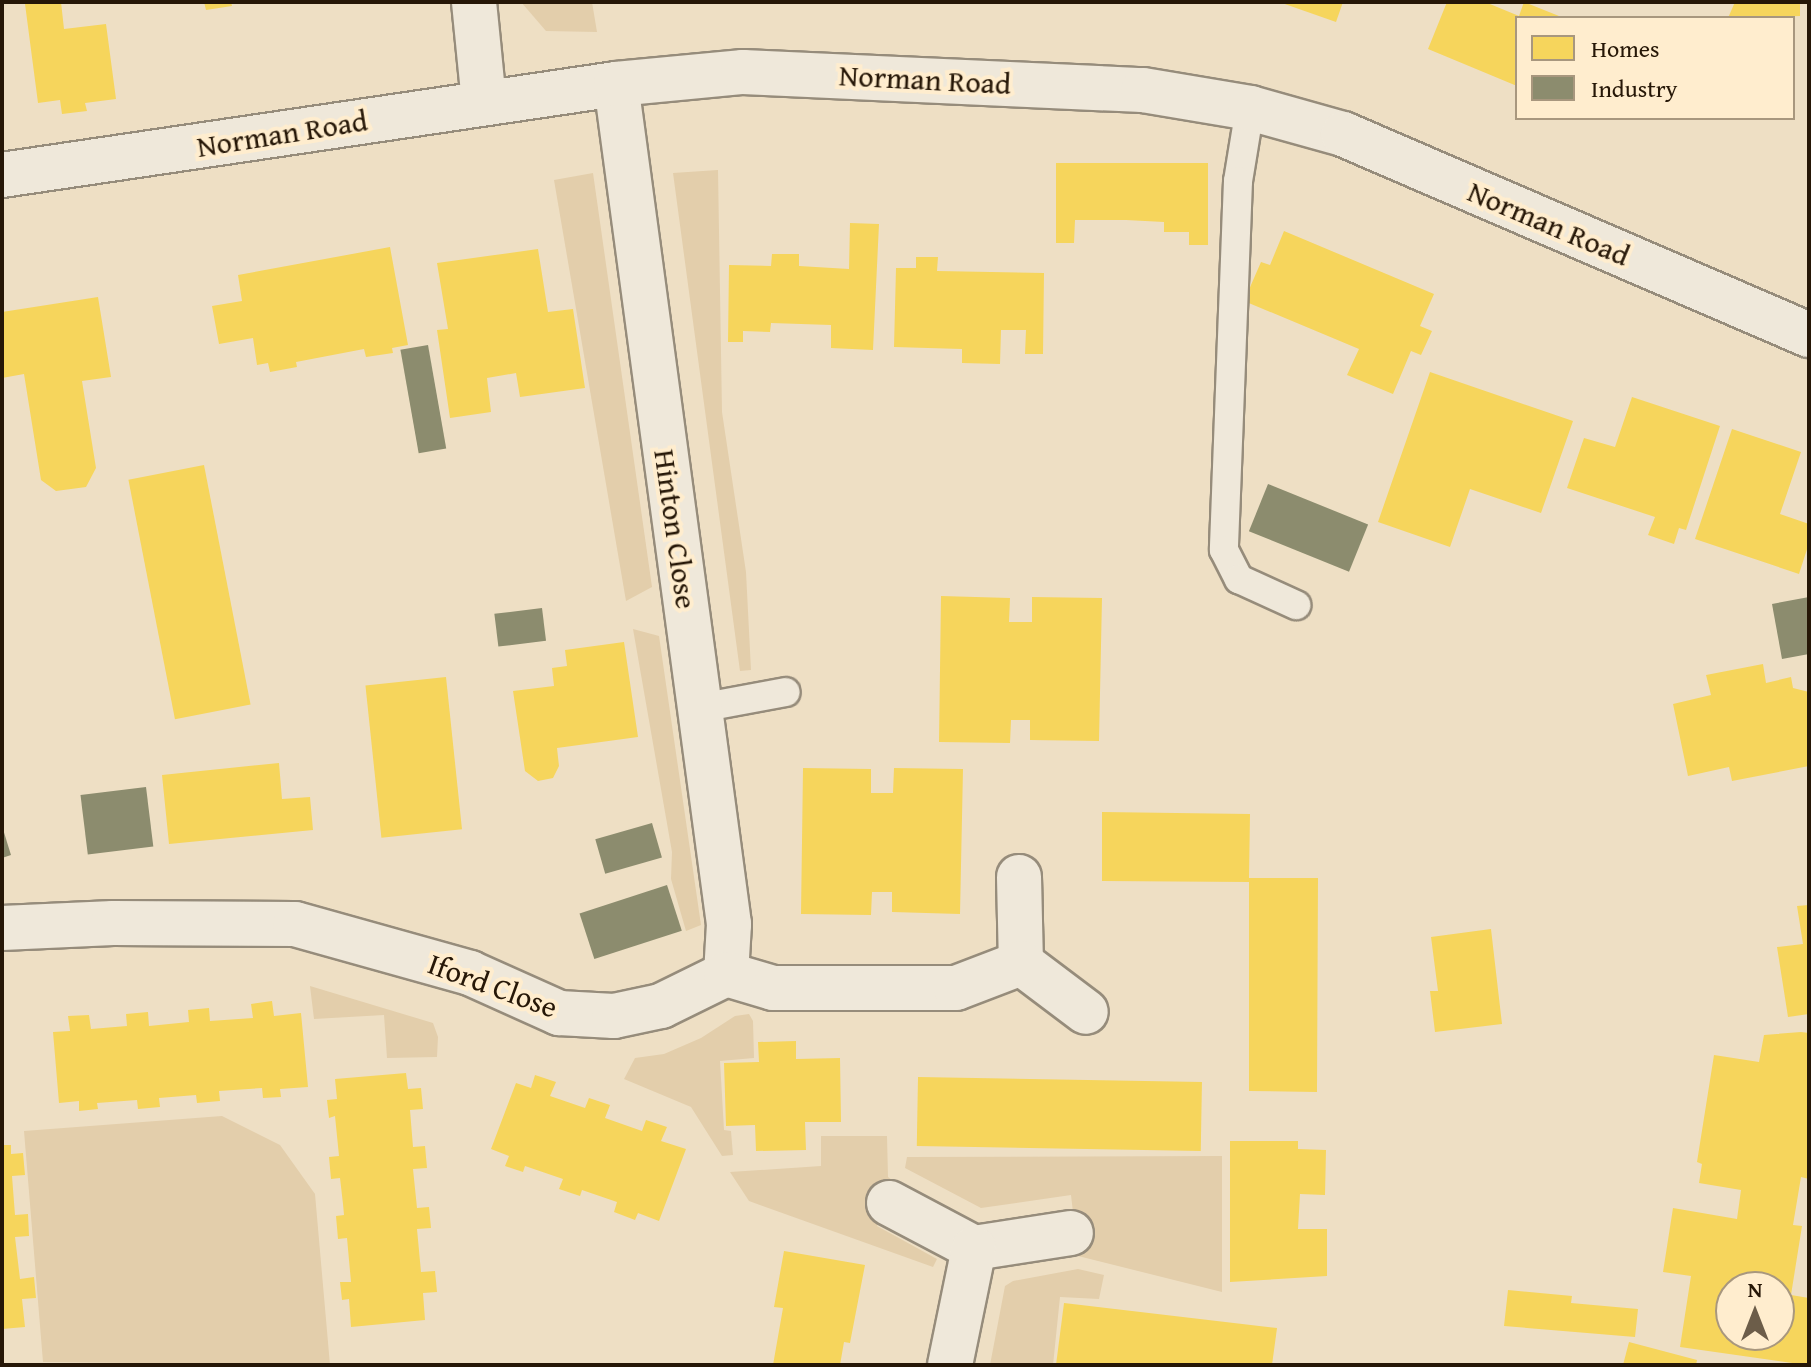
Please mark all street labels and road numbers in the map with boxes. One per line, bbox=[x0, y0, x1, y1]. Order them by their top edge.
street label: Norman Road bbox=[838, 57, 1012, 101]
street label: Norman Road bbox=[194, 102, 370, 164]
street label: Norman Road bbox=[1463, 173, 1635, 273]
street label: Hinton Close bbox=[647, 447, 705, 611]
street label: Iford Close bbox=[423, 945, 563, 1025]

